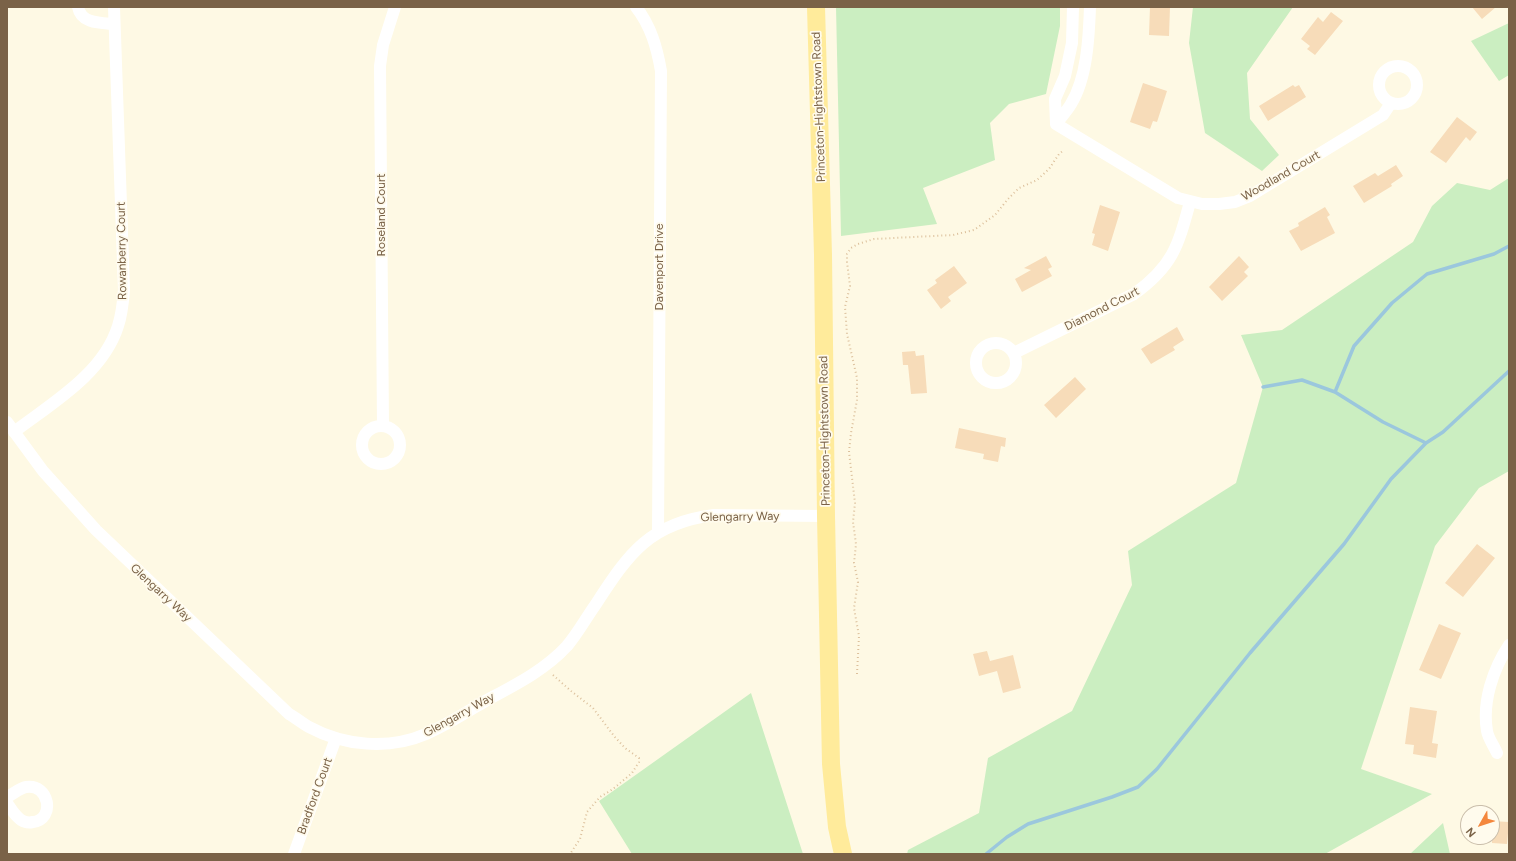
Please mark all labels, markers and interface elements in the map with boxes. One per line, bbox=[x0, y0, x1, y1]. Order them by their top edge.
street label: Princeton-Hightstown Road bbox=[809, 32, 829, 182]
street label: Woodland Court bbox=[1239, 148, 1323, 204]
street label: Roseland Court bbox=[374, 174, 388, 256]
street label: Rowanberry Court bbox=[114, 202, 130, 300]
street label: Davenport Drive bbox=[652, 224, 666, 310]
street label: Diamond Court bbox=[1062, 284, 1142, 334]
street label: Princeton-Hightstown Road bbox=[816, 356, 834, 506]
street label: Glengarry Way bbox=[700, 509, 780, 525]
street label: Glengarry Way bbox=[127, 561, 195, 625]
street label: Glengarry Way bbox=[421, 690, 497, 740]
street label: Bradford Court bbox=[294, 756, 336, 836]
north arrow bbox=[1460, 805, 1500, 845]
text: N bbox=[1463, 825, 1479, 840]

